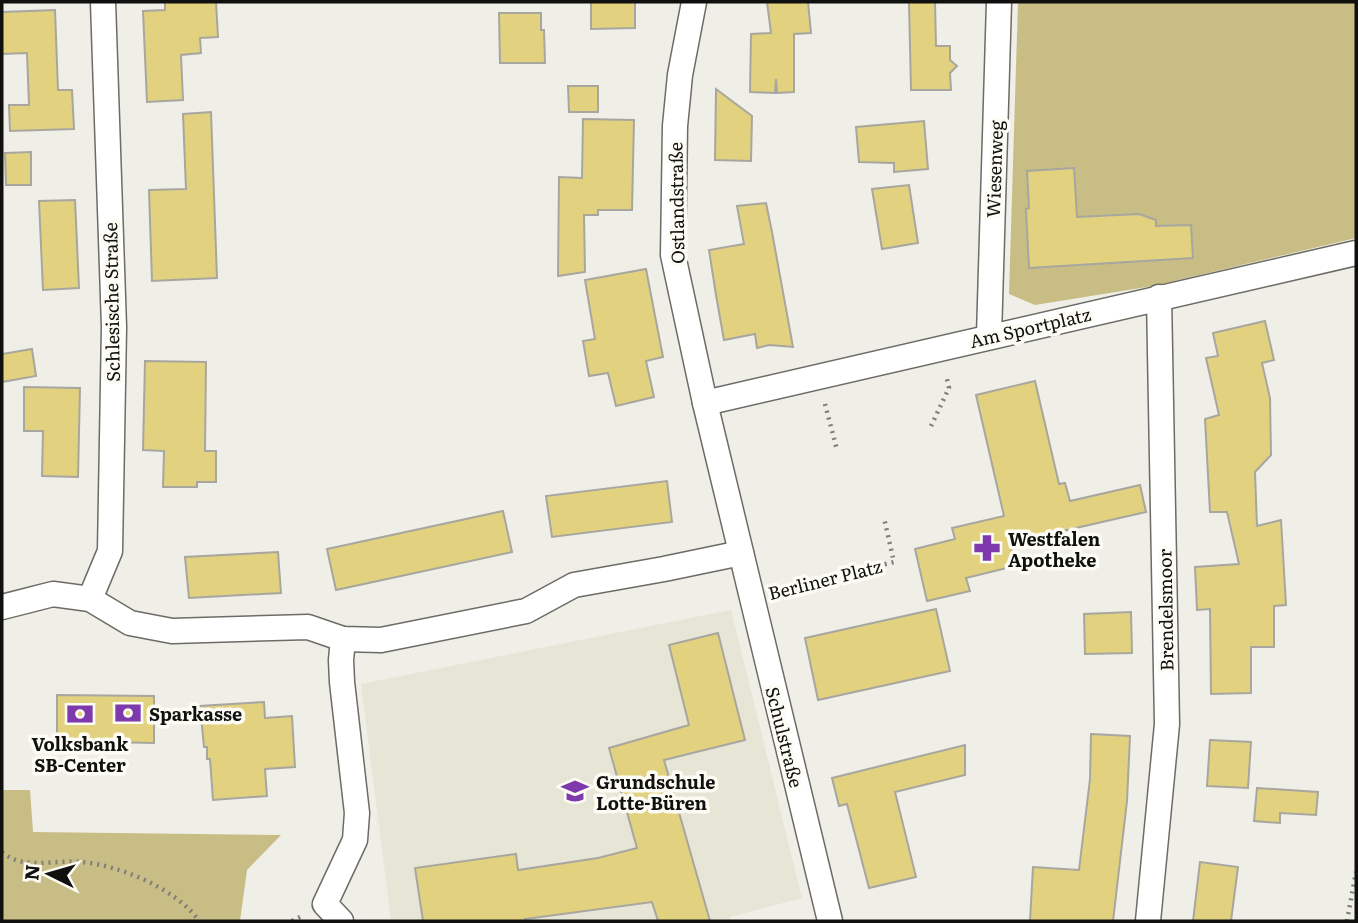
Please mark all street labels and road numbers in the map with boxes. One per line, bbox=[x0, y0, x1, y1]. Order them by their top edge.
street label: Wiesenweg bbox=[979, 119, 1009, 218]
street label: Ostlandstraße bbox=[661, 142, 691, 264]
street label: Schlesische Straße bbox=[96, 222, 126, 382]
street label: Am Sportplatz bbox=[967, 300, 1093, 354]
street label: Brendelsmoor bbox=[1150, 548, 1180, 671]
street label: Berliner Platz bbox=[765, 552, 885, 606]
street label: Schulstraße bbox=[759, 684, 811, 790]

